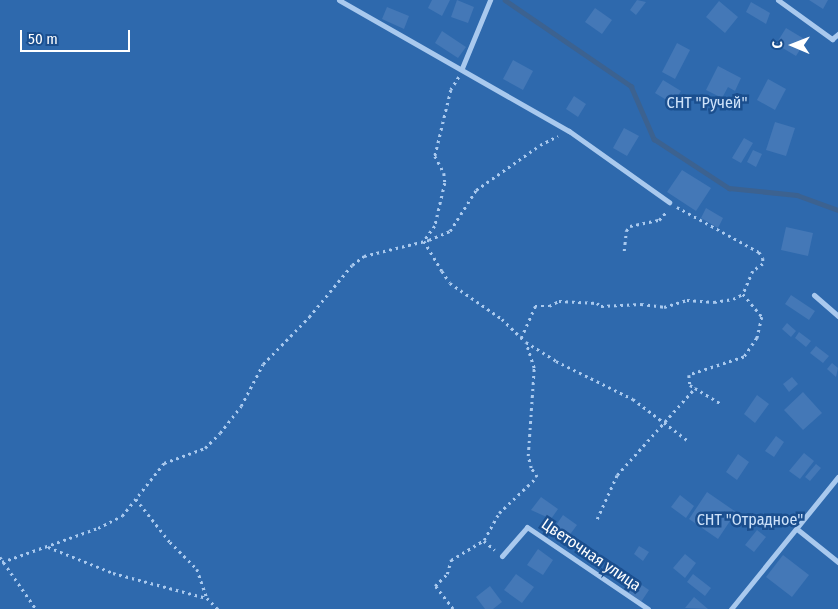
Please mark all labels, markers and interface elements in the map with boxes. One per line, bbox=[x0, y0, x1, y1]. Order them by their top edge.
scale bar bbox=[22, 20, 132, 52]
north arrow bbox=[768, 20, 818, 70]
text: 50 m bbox=[28, 30, 58, 48]
text: С bbox=[769, 41, 786, 49]
park label: СНТ "Ручей" bbox=[667, 93, 747, 113]
park label: СНТ "Отрадное" bbox=[697, 510, 803, 530]
street label: Цветочная улица bbox=[538, 515, 644, 595]

